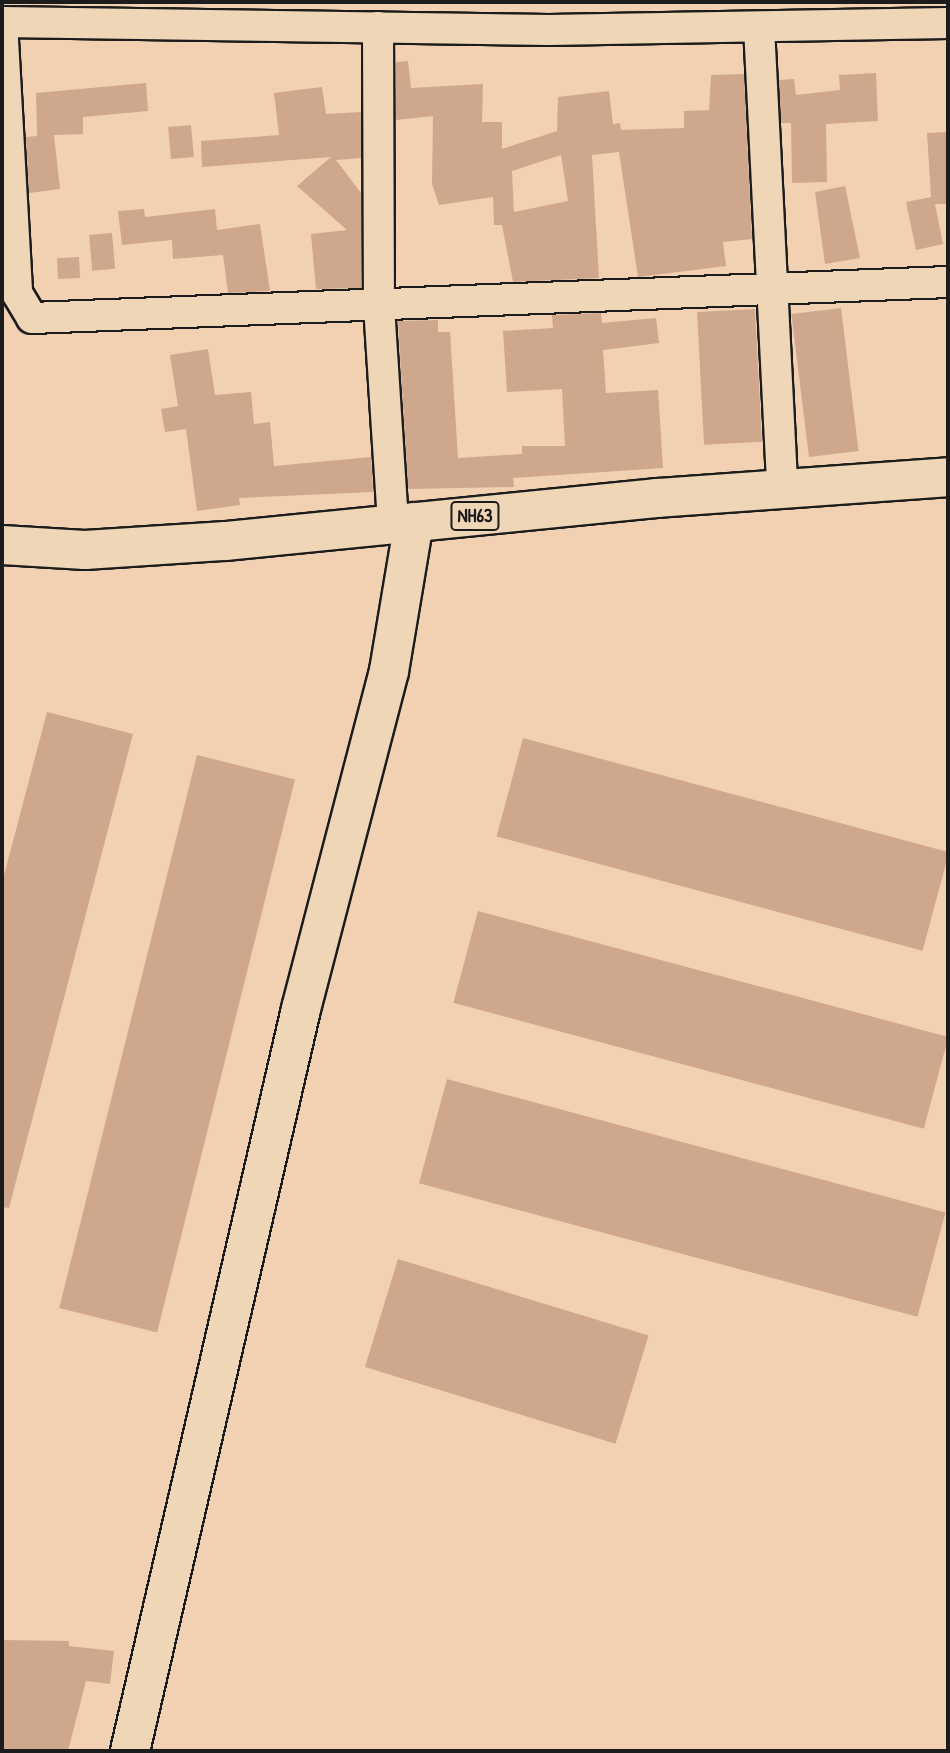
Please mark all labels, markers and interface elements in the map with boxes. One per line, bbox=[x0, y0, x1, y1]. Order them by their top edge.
road number: NH63 bbox=[449, 500, 501, 531]

